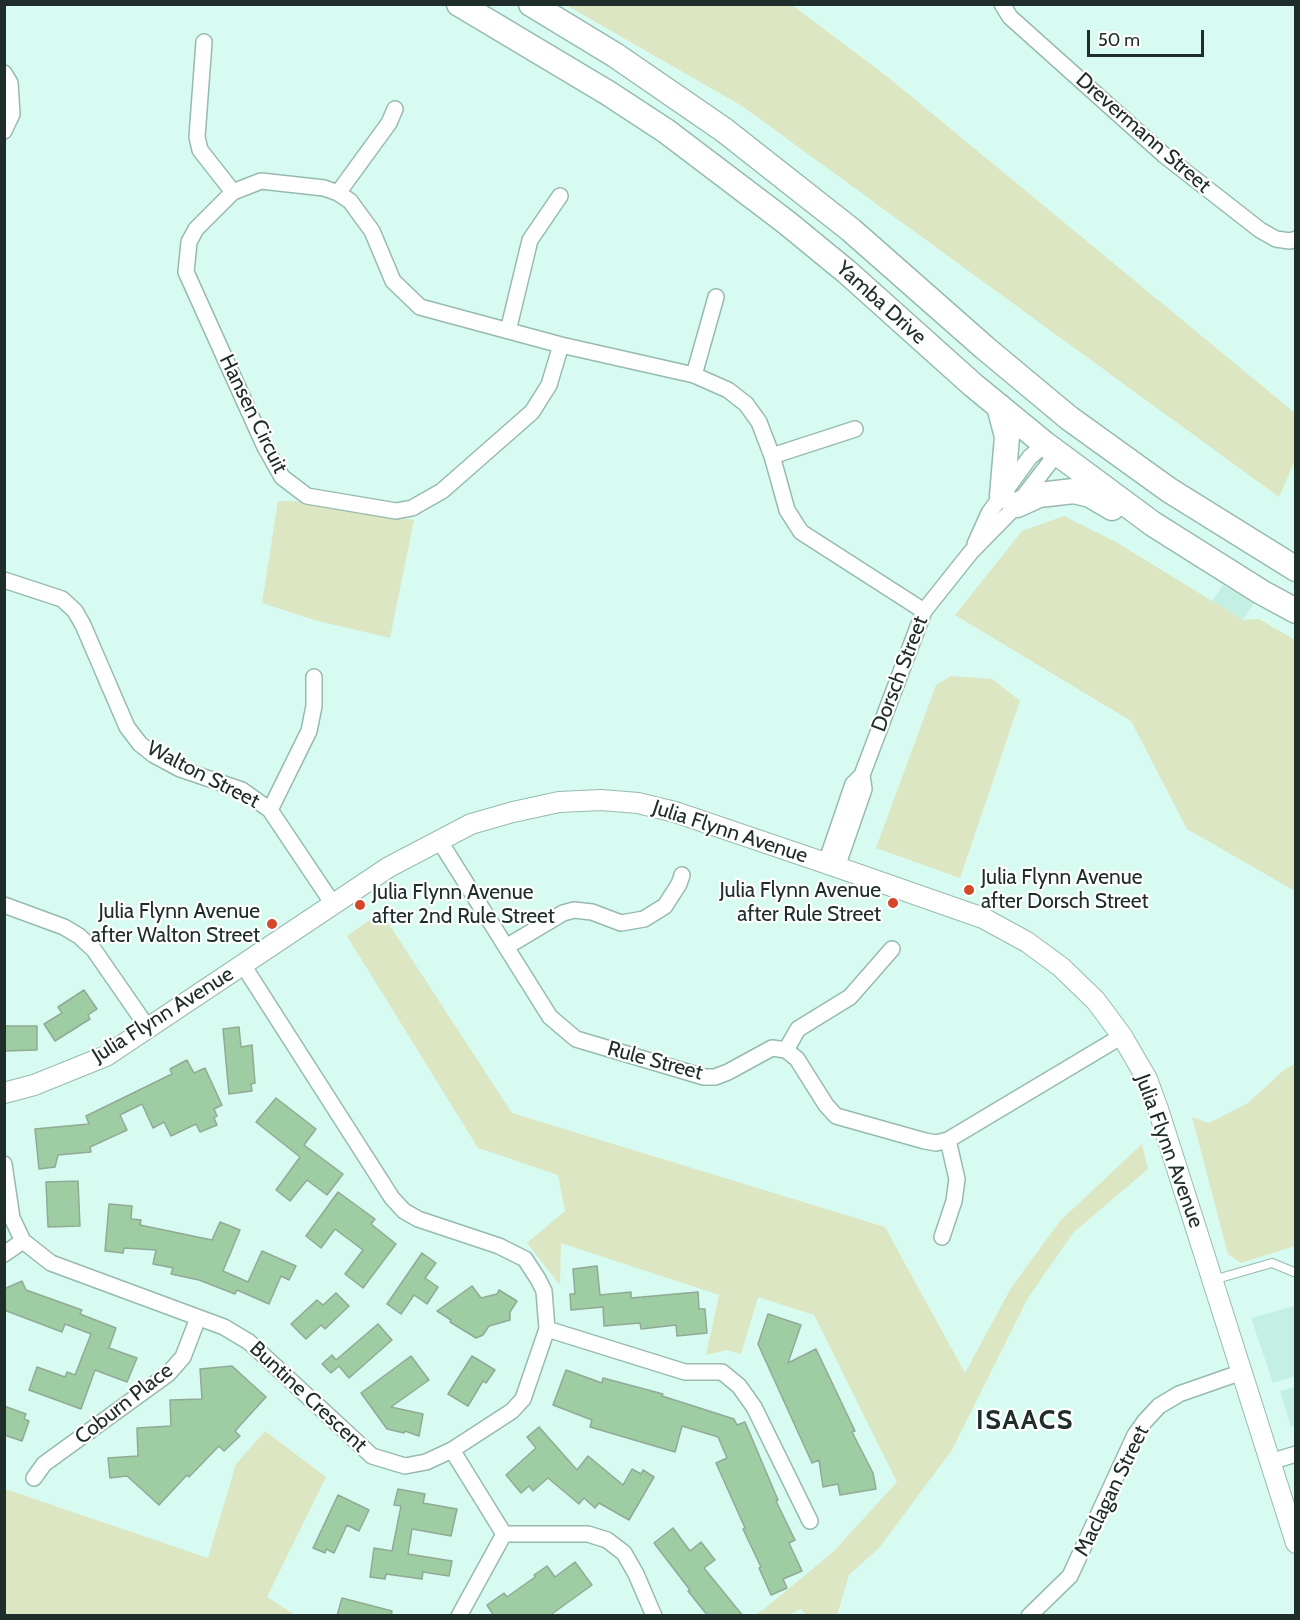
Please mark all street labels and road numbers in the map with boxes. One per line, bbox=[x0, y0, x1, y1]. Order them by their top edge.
street label: Drevermann Street bbox=[1070, 68, 1216, 198]
street label: Yamba Drive bbox=[831, 256, 931, 350]
street label: Hansen Circuit bbox=[213, 351, 293, 477]
street label: Dorsch Street bbox=[866, 613, 934, 735]
street label: Walton Street bbox=[143, 736, 263, 814]
street label: Julia Flynn Avenue bbox=[649, 795, 811, 869]
street label: Julia Flynn Avenue bbox=[88, 962, 238, 1068]
street label: Rule Street bbox=[605, 1036, 705, 1086]
street label: Julia Flynn Avenue bbox=[1130, 1071, 1208, 1231]
street label: Buntine Crescent bbox=[244, 1336, 372, 1458]
street label: Coburn Place bbox=[70, 1358, 178, 1450]
street label: Maclagan Street bbox=[1069, 1421, 1155, 1561]

